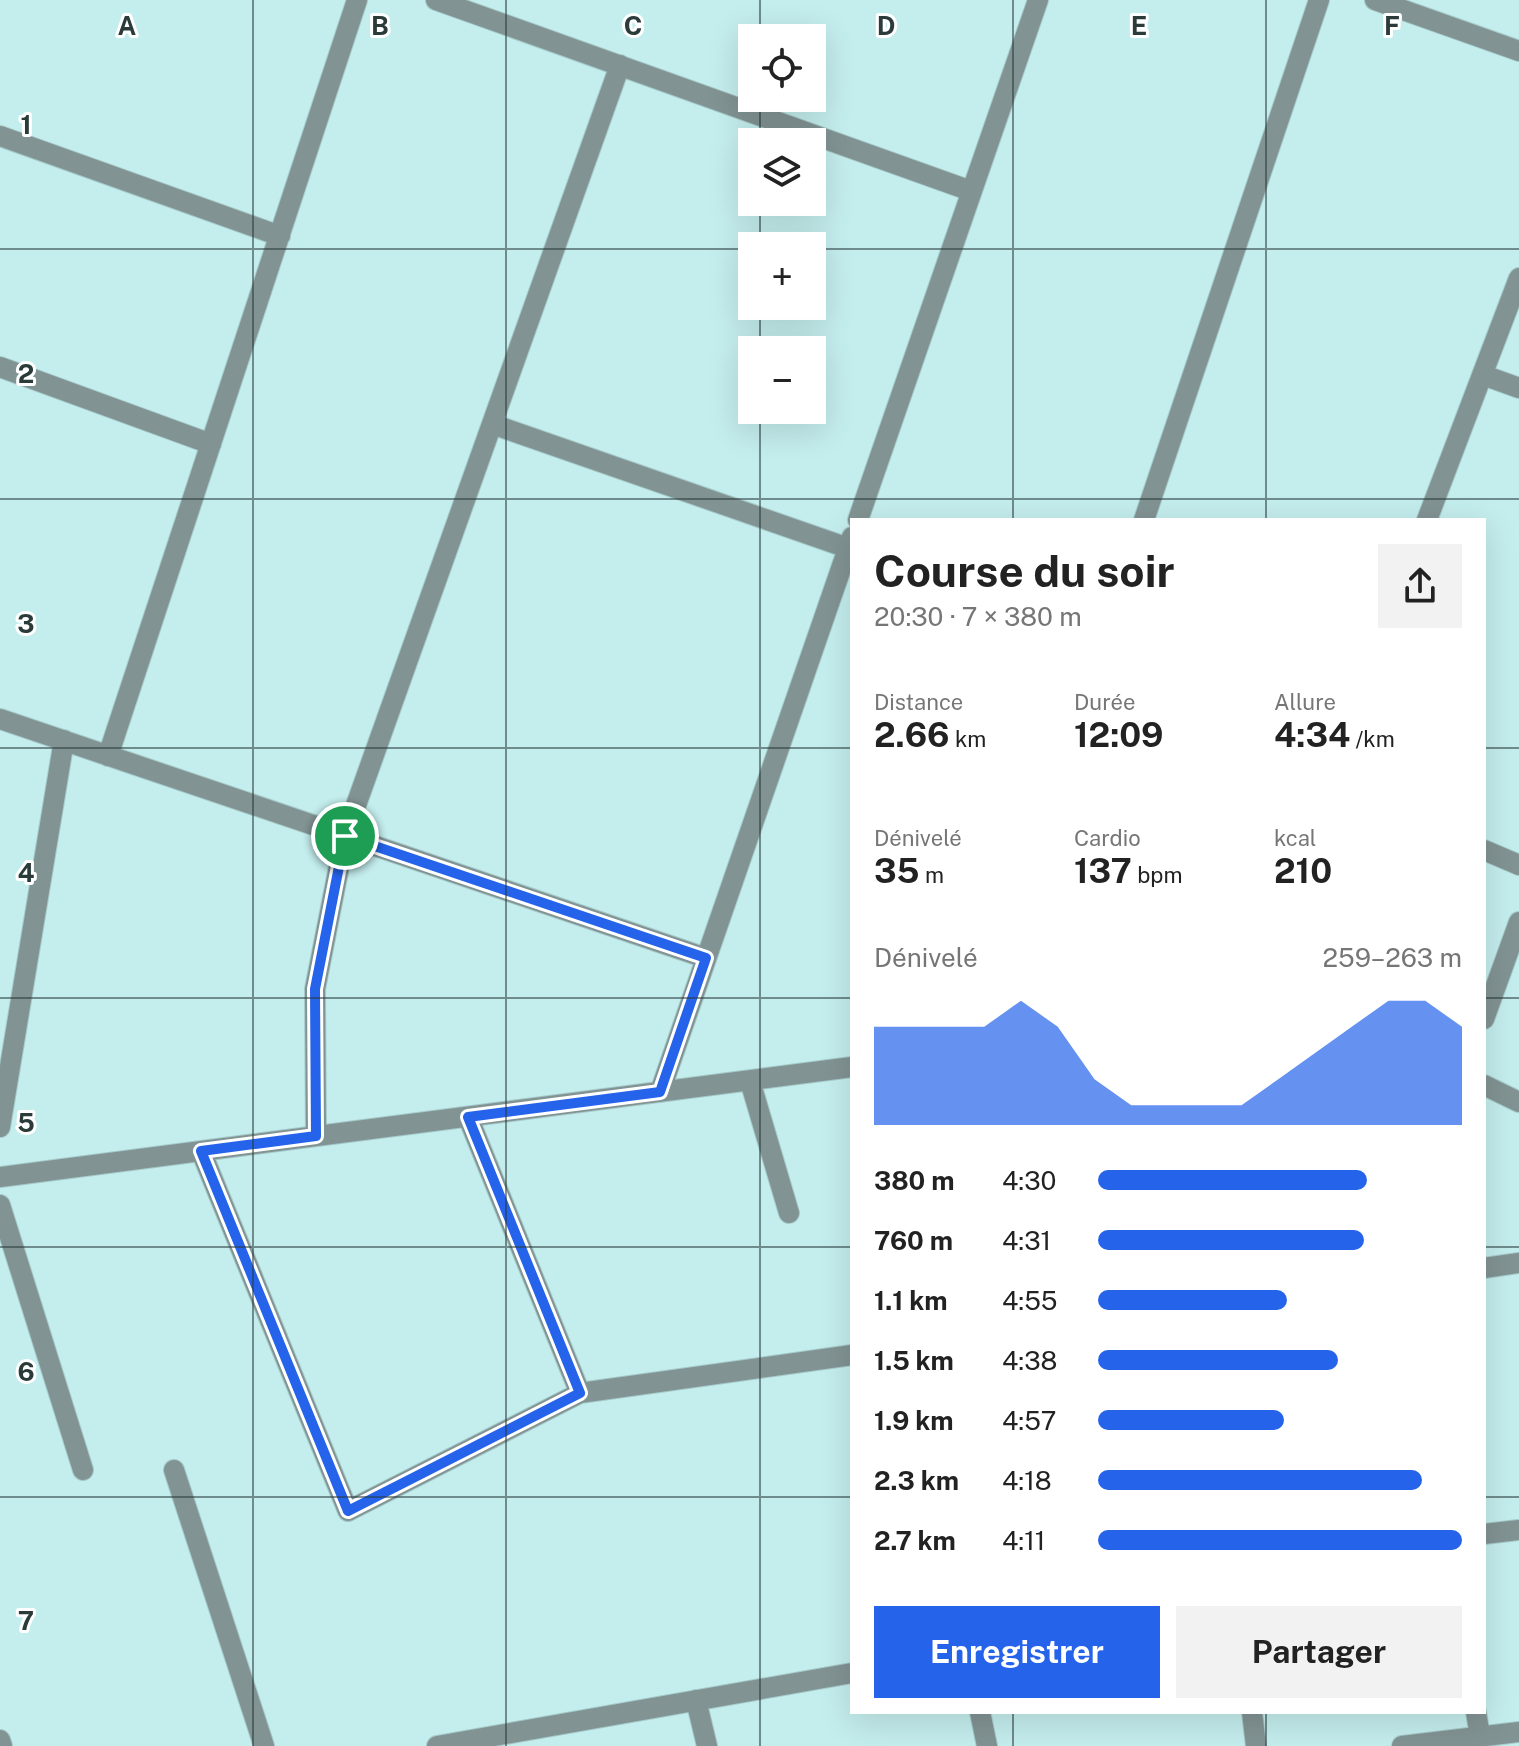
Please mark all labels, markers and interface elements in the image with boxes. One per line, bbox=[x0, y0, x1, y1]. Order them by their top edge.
text: A bbox=[118, 10, 137, 41]
text: B bbox=[371, 10, 389, 41]
text: C bbox=[624, 10, 642, 41]
text: D bbox=[877, 10, 895, 41]
text: E bbox=[1131, 10, 1147, 41]
text: F bbox=[1384, 10, 1400, 41]
map controls bbox=[738, 24, 826, 424]
button: locate bbox=[738, 24, 826, 112]
text: 1 bbox=[20, 109, 32, 140]
button: layers bbox=[738, 128, 826, 216]
button: + bbox=[738, 232, 826, 320]
button: − bbox=[738, 336, 826, 424]
text: 2 bbox=[18, 358, 34, 389]
button: share bbox=[1378, 544, 1462, 628]
text: Course du soir bbox=[874, 545, 1175, 597]
text: 20:30 · 7 × 380 m bbox=[874, 601, 1082, 632]
text: 3 bbox=[17, 608, 35, 639]
text: Distance bbox=[874, 689, 963, 715]
text: Durée bbox=[1074, 689, 1136, 715]
text: Allure bbox=[1274, 689, 1336, 715]
text: 2.66 bbox=[874, 715, 950, 755]
text: 12:09 bbox=[1074, 715, 1164, 755]
text: 4:34 bbox=[1274, 715, 1350, 755]
text: km bbox=[950, 726, 986, 752]
text: /km bbox=[1350, 726, 1395, 752]
pin bbox=[311, 802, 379, 870]
icon: arrive bbox=[323, 814, 367, 858]
text: Dénivelé bbox=[874, 825, 962, 851]
text: Cardio bbox=[1074, 825, 1141, 851]
text: kcal bbox=[1274, 825, 1316, 851]
text: 35 bbox=[874, 851, 920, 891]
text: 137 bbox=[1074, 851, 1132, 891]
text: 210 bbox=[1274, 851, 1332, 891]
text: 4 bbox=[17, 857, 35, 888]
text: m bbox=[920, 862, 944, 888]
text: bpm bbox=[1132, 862, 1183, 888]
text: Dénivelé bbox=[874, 942, 978, 973]
text: 259–263 m bbox=[1322, 942, 1462, 973]
text: 5 bbox=[17, 1107, 35, 1138]
text: 380 m bbox=[874, 1165, 954, 1196]
text: 4:30 bbox=[1002, 1165, 1056, 1196]
text: 760 m bbox=[874, 1225, 953, 1256]
text: 4:31 bbox=[1002, 1225, 1051, 1256]
text: 1.1 km bbox=[874, 1285, 947, 1316]
text: 4:55 bbox=[1002, 1285, 1058, 1316]
text: 1.5 km bbox=[874, 1345, 954, 1376]
text: 4:38 bbox=[1002, 1345, 1057, 1376]
text: 6 bbox=[17, 1356, 35, 1387]
text: 1.9 km bbox=[874, 1405, 953, 1436]
text: 4:57 bbox=[1002, 1405, 1056, 1436]
text: 2.3 km bbox=[874, 1465, 959, 1496]
text: 4:18 bbox=[1002, 1465, 1052, 1496]
text: 2.7 km bbox=[874, 1525, 956, 1556]
text: 4:11 bbox=[1002, 1525, 1045, 1556]
text: 7 bbox=[18, 1605, 34, 1636]
button: Enregistrer bbox=[874, 1606, 1160, 1698]
button: Partager bbox=[1176, 1606, 1462, 1698]

